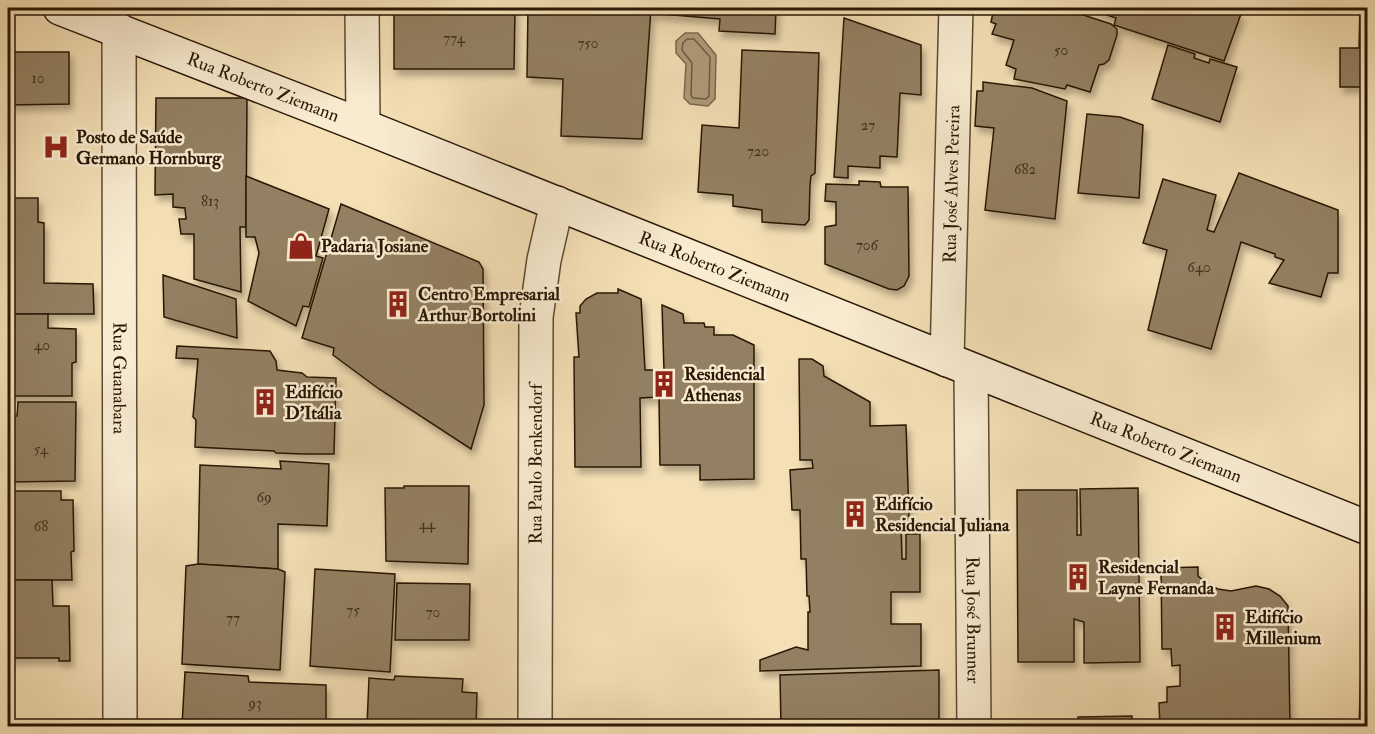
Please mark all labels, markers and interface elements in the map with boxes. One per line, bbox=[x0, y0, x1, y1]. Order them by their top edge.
house number: 774 bbox=[443, 29, 466, 48]
house number: 750 bbox=[577, 34, 599, 53]
house number: 50 bbox=[1054, 41, 1068, 60]
street label: Rua Roberto Ziemann bbox=[184, 47, 343, 127]
house number: 10 bbox=[32, 69, 44, 88]
street label: Rua José Alves Pereira bbox=[938, 104, 965, 263]
house number: 27 bbox=[861, 116, 875, 135]
place label: Posto de Saúde Germano Hornburg bbox=[76, 126, 222, 170]
hospital icon: Posto de Saúde Germano Hornburg bbox=[41, 132, 71, 162]
house number: 720 bbox=[747, 142, 769, 161]
house number: 682 bbox=[1014, 160, 1036, 179]
house number: 813 bbox=[201, 192, 219, 211]
street label: Rua Roberto Ziemann bbox=[635, 226, 794, 307]
shop icon: Padaria Josiane bbox=[286, 231, 316, 261]
place label: Padaria Josiane bbox=[321, 235, 429, 258]
house number: 706 bbox=[856, 236, 879, 255]
house number: 640 bbox=[1187, 258, 1211, 277]
place label: Centro Empresarial Arthur Bortolini bbox=[417, 283, 560, 327]
building icon: Centro Empresarial Arthur Bortolini bbox=[383, 289, 413, 319]
street label: Rua Guanabara bbox=[108, 322, 131, 435]
house number: 40 bbox=[34, 336, 50, 355]
place label: Residencial Athenas bbox=[683, 363, 765, 407]
building icon: Residencial Athenas bbox=[649, 369, 679, 399]
street label: Rua Paulo Benkendorf bbox=[524, 380, 547, 544]
place label: Edifício D'Itália bbox=[285, 381, 343, 425]
building icon: Edifício D'Itália bbox=[250, 387, 280, 417]
street label: Rua Roberto Ziemann bbox=[1087, 406, 1245, 488]
house number: 54 bbox=[34, 440, 49, 459]
house number: 69 bbox=[256, 488, 272, 507]
place label: Edifício Residencial Juliana bbox=[875, 493, 1010, 537]
building icon: Edifício Residencial Juliana bbox=[840, 499, 870, 529]
house number: 44 bbox=[419, 515, 436, 534]
house number: 68 bbox=[34, 517, 48, 536]
street label: Rua José Brunner bbox=[961, 556, 985, 684]
place label: Residencial Layne Fernanda bbox=[1098, 556, 1215, 600]
building icon: Residencial Layne Fernanda bbox=[1063, 562, 1093, 592]
house number: 75 bbox=[346, 601, 360, 620]
house number: 70 bbox=[426, 603, 440, 622]
place label: Edifício Millenium bbox=[1244, 606, 1322, 650]
house number: 77 bbox=[226, 609, 240, 628]
building icon: Edifício Millenium bbox=[1210, 612, 1240, 642]
house number: 93 bbox=[247, 694, 262, 713]

